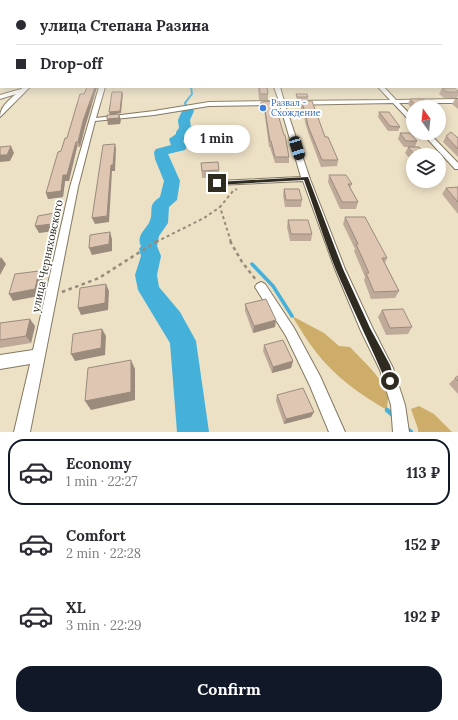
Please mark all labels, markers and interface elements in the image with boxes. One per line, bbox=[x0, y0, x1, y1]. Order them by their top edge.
text: улица Степана Разина bbox=[40, 16, 209, 35]
text: Drop-off bbox=[40, 54, 102, 73]
place label: Развал - Схождение bbox=[271, 97, 321, 118]
north arrow bbox=[406, 100, 446, 140]
map controls bbox=[406, 100, 446, 188]
marker: Развал - Схождение bbox=[258, 103, 268, 113]
callout: 1 min bbox=[184, 125, 250, 153]
text: 1 min bbox=[200, 130, 234, 147]
car bbox=[288, 135, 306, 161]
button: layers bbox=[406, 148, 446, 188]
route end bbox=[208, 174, 226, 192]
street label: улица Черняховского bbox=[28, 198, 66, 314]
route start bbox=[381, 372, 399, 390]
icon: car bbox=[18, 454, 54, 490]
text: Economy bbox=[66, 454, 131, 473]
text: 113 ₽ bbox=[406, 463, 440, 482]
text: 1 min · 22:27 bbox=[66, 473, 138, 490]
icon: car bbox=[18, 526, 54, 562]
text: Comfort bbox=[66, 526, 126, 545]
text: 152 ₽ bbox=[405, 535, 440, 554]
text: 2 min · 22:28 bbox=[66, 545, 141, 562]
icon: car bbox=[18, 598, 54, 634]
text: XL bbox=[66, 598, 86, 617]
text: 192 ₽ bbox=[404, 607, 440, 626]
text: 3 min · 22:29 bbox=[66, 617, 142, 634]
button: Confirm bbox=[16, 666, 442, 712]

